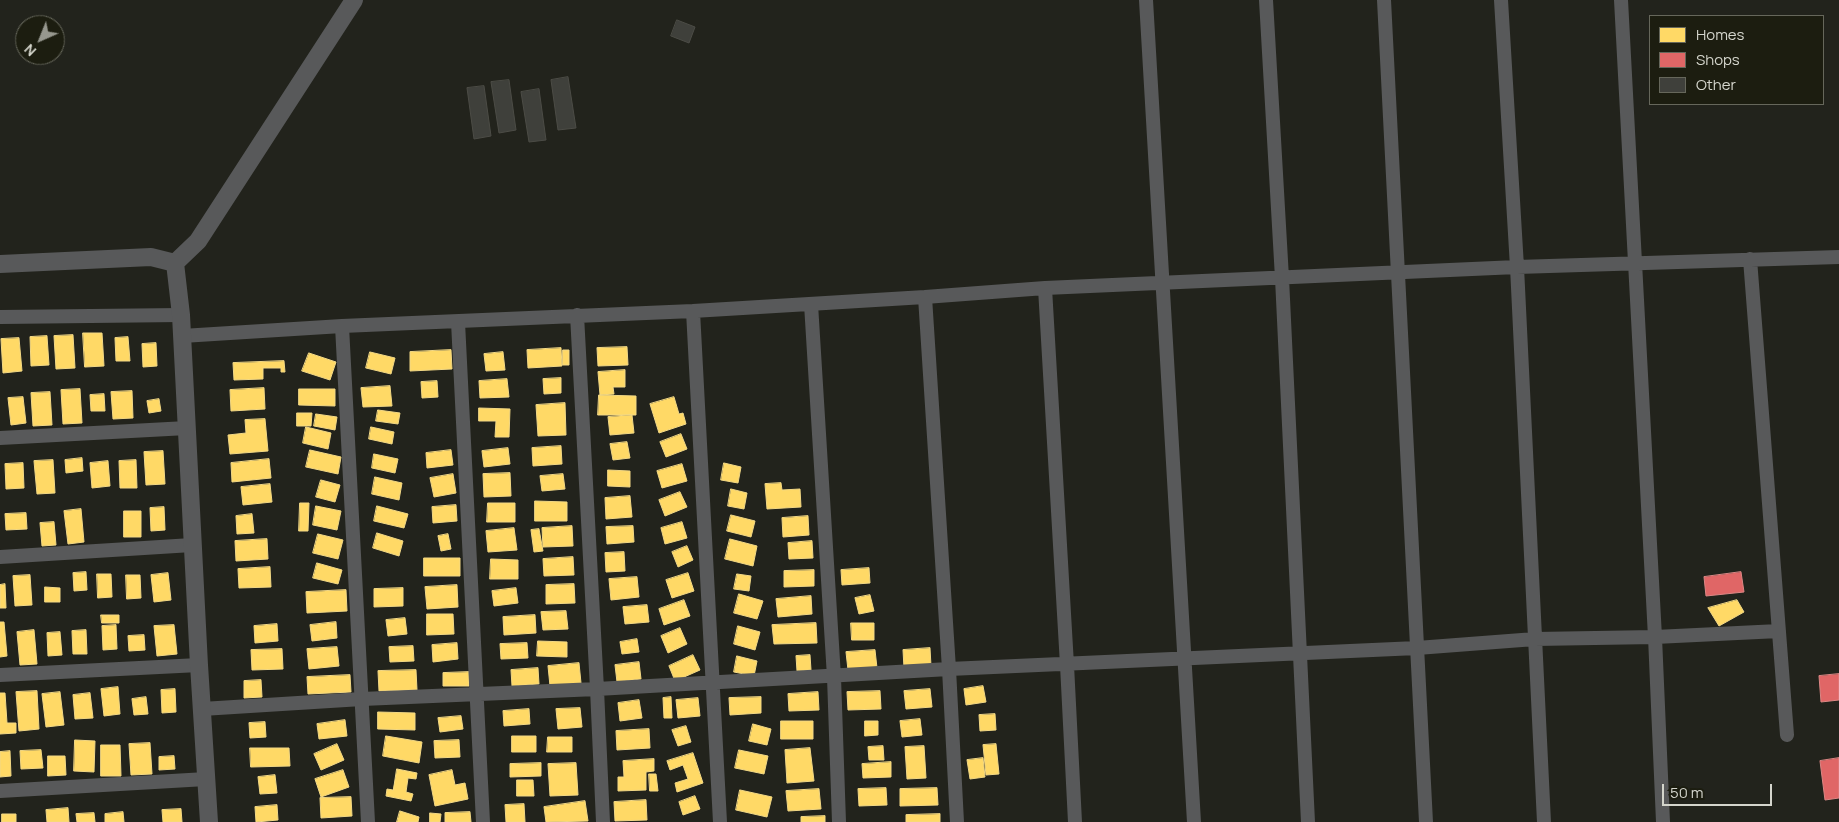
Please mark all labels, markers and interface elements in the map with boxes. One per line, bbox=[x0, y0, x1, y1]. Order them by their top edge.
north arrow bbox=[15, 15, 65, 65]
legend bbox=[1649, 15, 1824, 105]
text: Homes bbox=[1696, 24, 1744, 45]
text: N bbox=[20, 40, 40, 61]
text: Shops bbox=[1696, 49, 1740, 70]
text: Other bbox=[1696, 74, 1736, 95]
scale bar bbox=[1664, 774, 1774, 806]
text: 50 m bbox=[1670, 782, 1704, 803]

